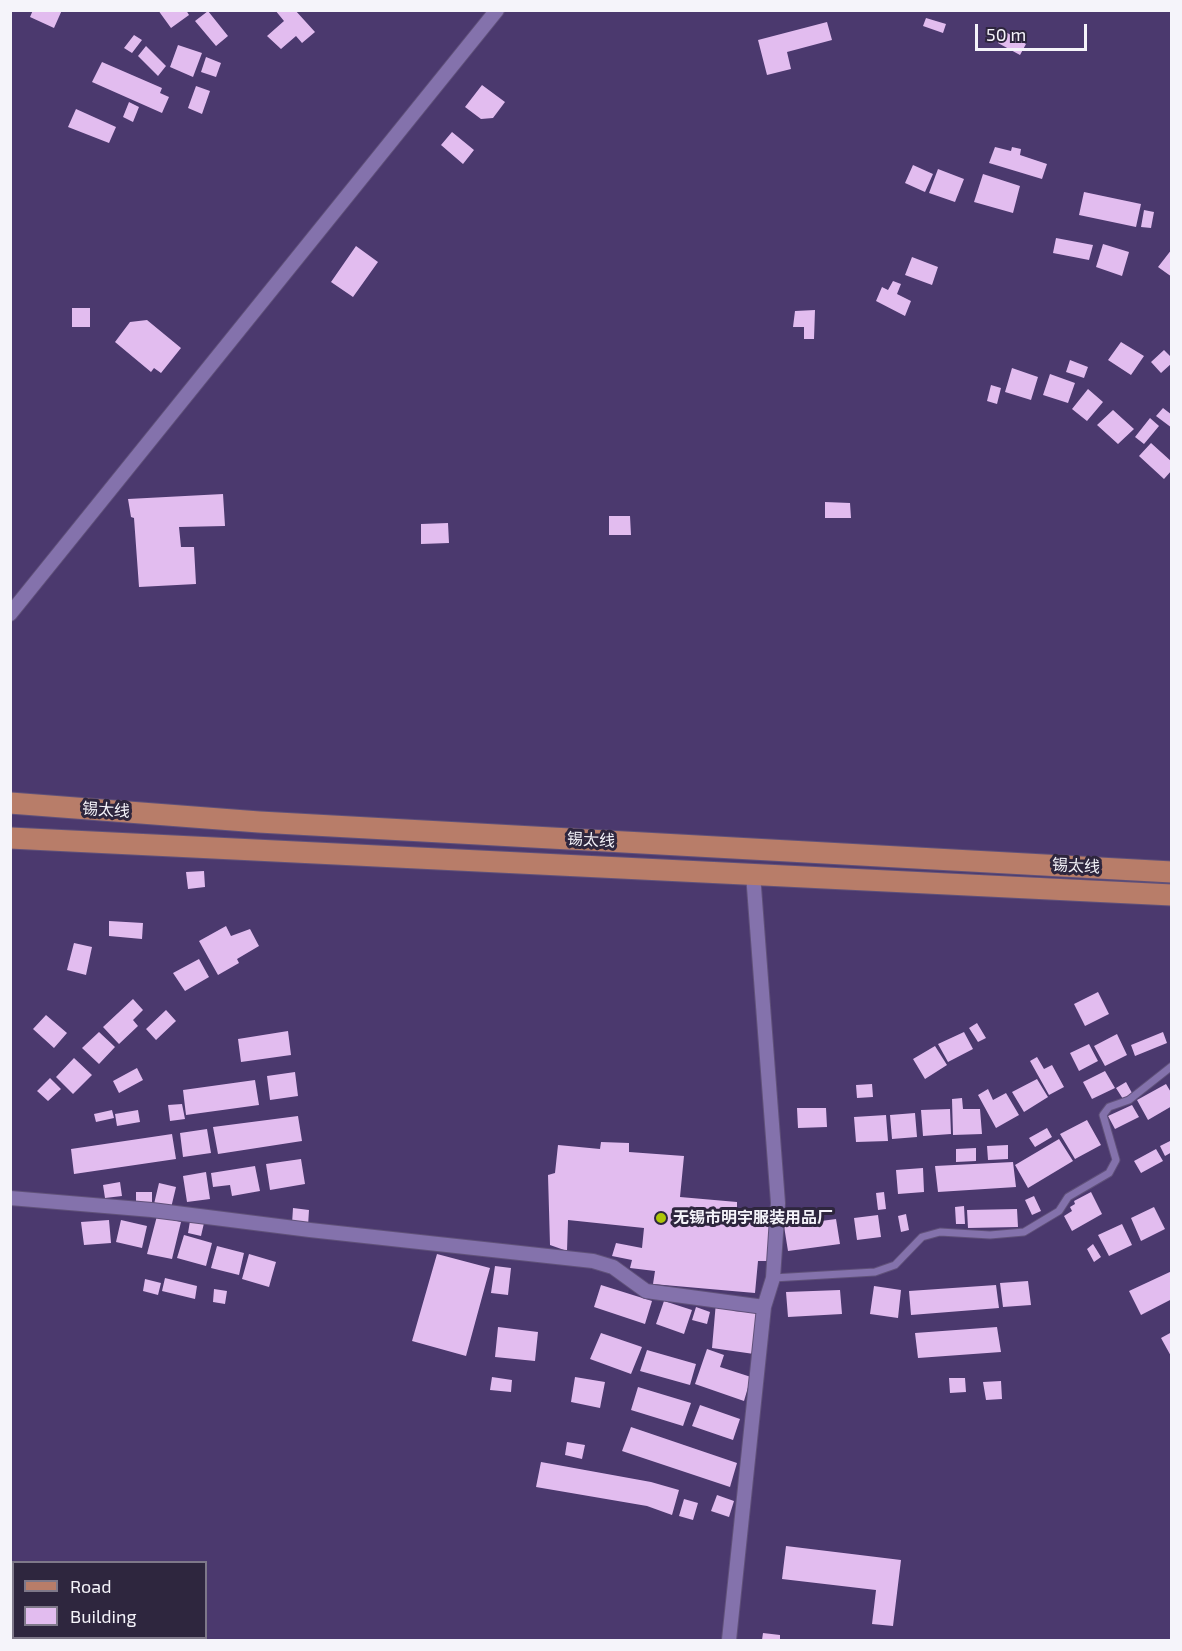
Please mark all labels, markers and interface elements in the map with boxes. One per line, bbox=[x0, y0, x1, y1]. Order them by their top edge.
scale bar bbox=[978, 12, 1090, 50]
text: 50 m bbox=[986, 23, 1026, 45]
street label: 锡太线 bbox=[81, 799, 131, 821]
street label: 锡太线 bbox=[567, 829, 615, 851]
street label: 锡太线 bbox=[1052, 855, 1100, 877]
place label: 无锡市明宇服装用品厂 bbox=[673, 1208, 833, 1228]
marker: 无锡市明宇服装用品厂 bbox=[654, 1211, 668, 1225]
legend bbox=[12, 1561, 207, 1639]
text: Road bbox=[70, 1575, 111, 1597]
text: Building bbox=[70, 1605, 137, 1627]

